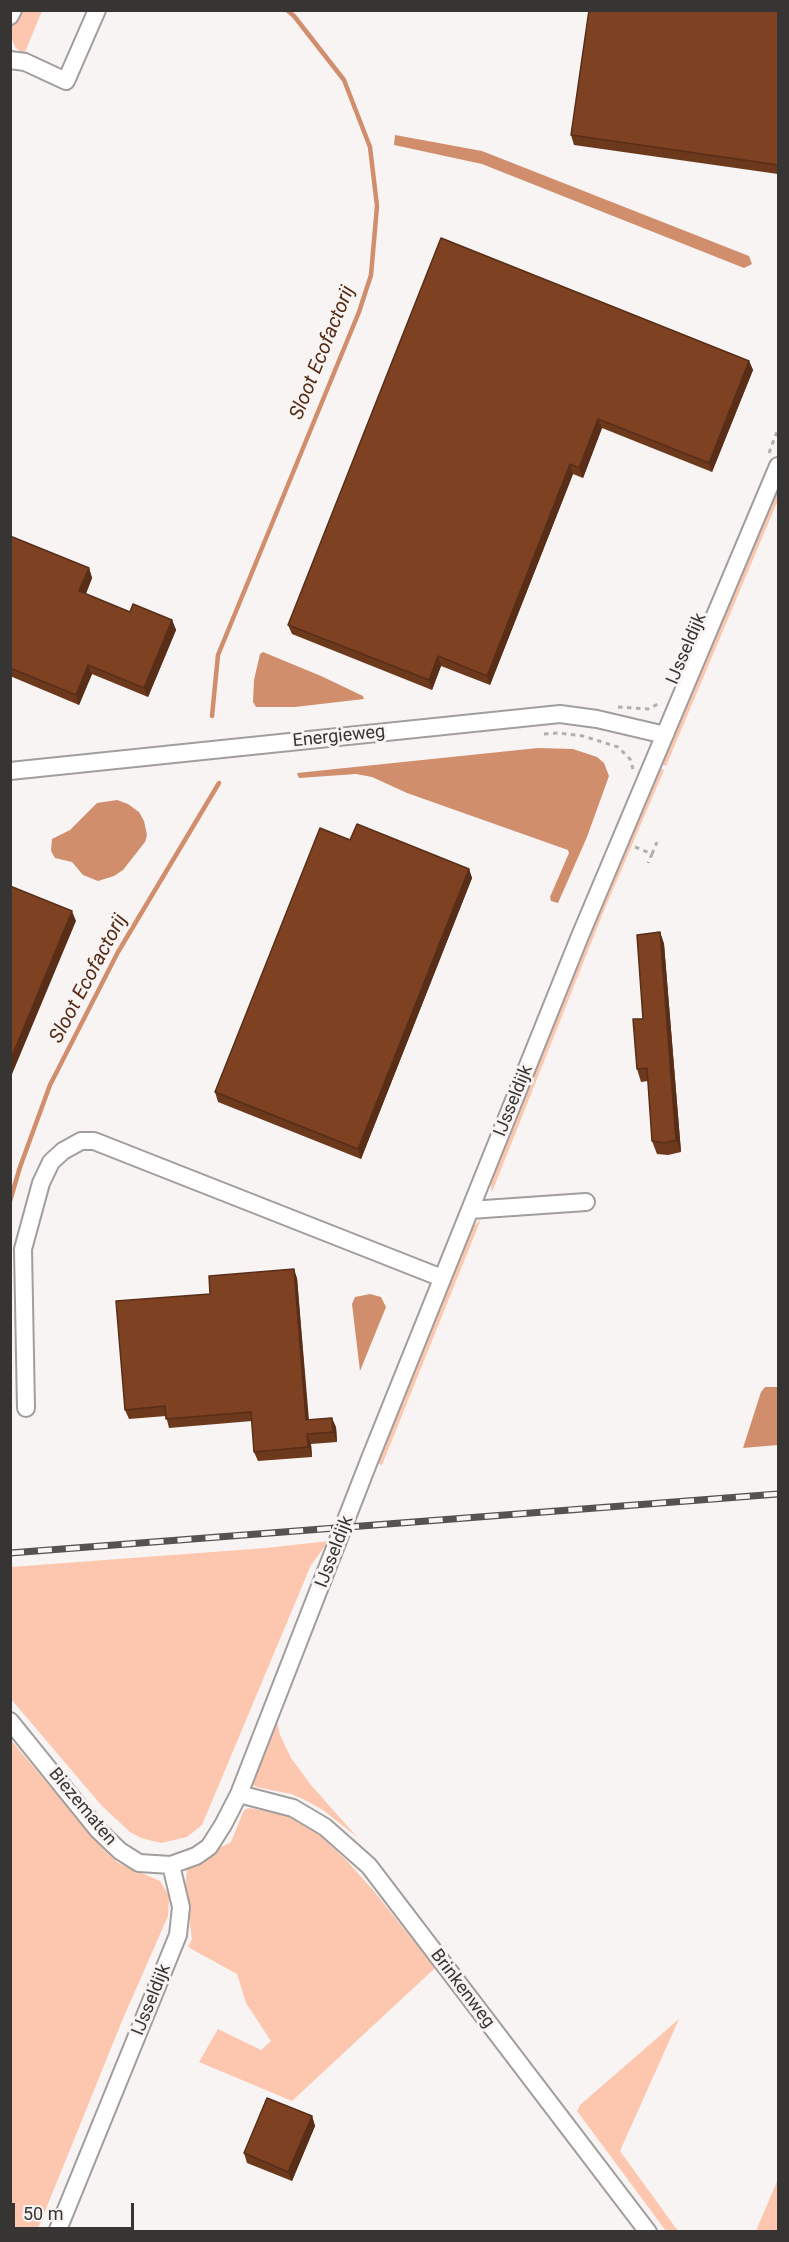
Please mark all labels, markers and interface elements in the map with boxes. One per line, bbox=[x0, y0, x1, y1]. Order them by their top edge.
water label: Sloot Ecofactorij bbox=[285, 283, 361, 423]
street label: IJsseldijk bbox=[662, 610, 712, 688]
street label: Energieweg bbox=[292, 721, 386, 753]
water label: Sloot Ecofactorij bbox=[45, 911, 133, 1047]
street label: IJsseldijk bbox=[490, 1062, 538, 1140]
street label: IJsseldijk bbox=[311, 1513, 359, 1591]
street label: Biezematen bbox=[43, 1764, 121, 1850]
street label: Brinkenweg bbox=[425, 1945, 499, 2033]
street label: IJsseldijk bbox=[128, 1961, 176, 2039]
scale bar bbox=[15, 2191, 136, 2229]
text: 50 m bbox=[23, 2203, 63, 2224]

